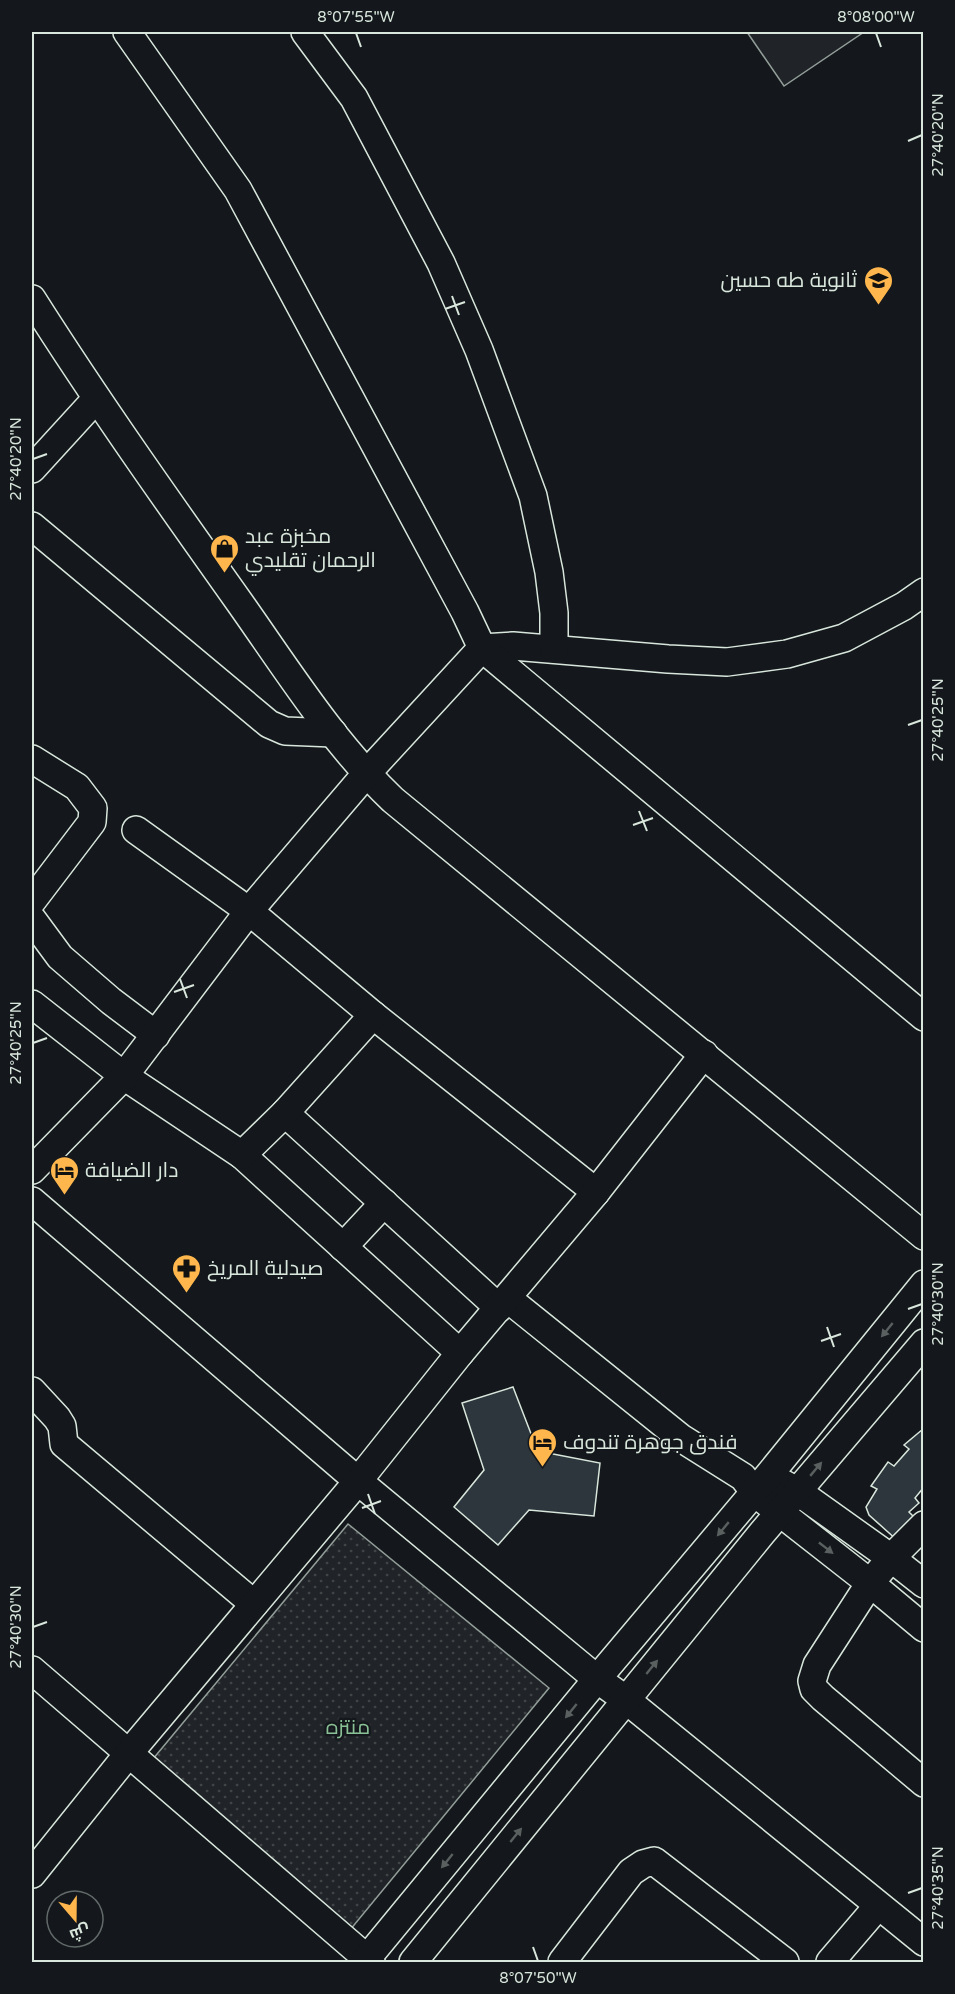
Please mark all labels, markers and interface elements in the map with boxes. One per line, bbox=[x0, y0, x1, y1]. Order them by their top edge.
text: 8°07'55"W bbox=[317, 8, 395, 26]
text: 8°08'00"W bbox=[837, 8, 915, 26]
text: 27°40'20"N bbox=[929, 93, 947, 177]
school or university icon: ثانوية طه حسين bbox=[862, 264, 894, 306]
place label: ثانوية طه حسين bbox=[720, 268, 857, 293]
text: 27°40'20"N bbox=[7, 417, 25, 501]
place label: مخبزة عبد الرحمان تقليدي bbox=[245, 524, 376, 576]
shop icon: مخبزة عبد الرحمان تقليدي bbox=[208, 532, 240, 574]
text: 27°40'25"N bbox=[929, 678, 947, 762]
text: 27°40'25"N bbox=[7, 1001, 25, 1085]
hotel icon: دار الضيافة bbox=[48, 1154, 80, 1196]
place label: دار الضيافة bbox=[85, 1158, 178, 1183]
pharmacy icon: صيدلية المريخ bbox=[170, 1252, 202, 1294]
place label: صيدلية المريخ bbox=[207, 1256, 324, 1282]
text: 27°40'30"N bbox=[929, 1262, 947, 1346]
one-way arrow bbox=[880, 1322, 893, 1338]
hotel icon: فندق جوهرة تندوف bbox=[526, 1426, 558, 1468]
place label: فندق جوهرة تندوف bbox=[563, 1430, 737, 1455]
one-way arrow bbox=[810, 1461, 823, 1477]
one-way arrow bbox=[717, 1521, 730, 1536]
one-way arrow bbox=[818, 1542, 834, 1555]
text: 27°40'30"N bbox=[7, 1585, 25, 1669]
one-way arrow bbox=[645, 1659, 658, 1675]
one-way arrow bbox=[564, 1703, 577, 1719]
park label: منتزه bbox=[326, 1715, 370, 1740]
one-way arrow bbox=[509, 1827, 522, 1843]
text: 27°40'35"N bbox=[929, 1846, 947, 1930]
one-way arrow bbox=[441, 1854, 454, 1869]
north arrow bbox=[45, 1889, 105, 1949]
text: ش bbox=[67, 1919, 93, 1945]
text: 8°07'50"W bbox=[499, 1969, 577, 1987]

